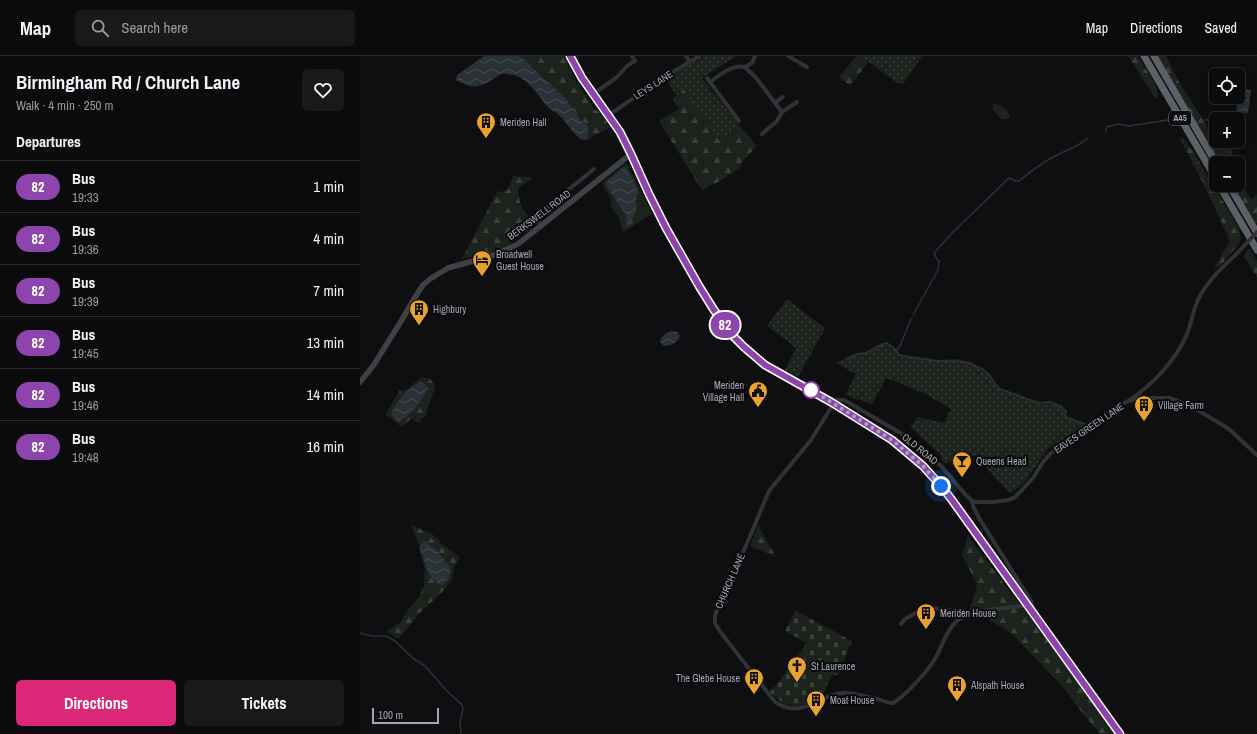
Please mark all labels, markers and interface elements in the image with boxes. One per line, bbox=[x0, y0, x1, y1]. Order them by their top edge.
search box bbox=[75, 10, 355, 46]
text: Map bbox=[20, 15, 51, 41]
icon: search bbox=[89, 17, 111, 39]
text: Search here bbox=[121, 17, 188, 38]
text: Map bbox=[1086, 19, 1108, 37]
text: Directions bbox=[1130, 19, 1182, 37]
text: Saved bbox=[1204, 19, 1237, 37]
street label: LEYS LANE bbox=[631, 67, 675, 103]
map controls bbox=[1209, 68, 1245, 192]
button: locate bbox=[1209, 68, 1245, 104]
text: Birmingham Rd / Church Lane bbox=[16, 69, 240, 95]
button: heart bbox=[302, 69, 344, 111]
text: Walk · 4 min · 250 m bbox=[16, 97, 113, 114]
building icon: Meriden Hall bbox=[475, 111, 497, 139]
road number: A45 bbox=[1169, 111, 1191, 125]
button: + bbox=[1209, 112, 1245, 148]
place label: Meriden Hall bbox=[500, 116, 547, 129]
text: Departures bbox=[16, 131, 81, 152]
button: − bbox=[1209, 156, 1245, 192]
text: Bus bbox=[72, 168, 95, 189]
text: 1 min bbox=[313, 176, 344, 197]
text: 82 bbox=[32, 178, 44, 196]
street label: BERKSWELL ROAD bbox=[505, 187, 573, 243]
text: 19:33 bbox=[72, 189, 99, 206]
text: Bus bbox=[72, 220, 95, 241]
text: 4 min bbox=[313, 228, 344, 249]
text: 82 bbox=[32, 230, 44, 248]
text: 19:36 bbox=[72, 241, 99, 258]
place label: Broadwell Guest House bbox=[496, 248, 544, 273]
hotel icon: Broadwell Guest House bbox=[471, 249, 493, 277]
text: Bus bbox=[72, 272, 95, 293]
text: 7 min bbox=[313, 280, 344, 301]
text: 82 bbox=[32, 282, 44, 300]
text: 19:39 bbox=[72, 293, 99, 310]
building icon: Highbury bbox=[408, 298, 430, 326]
place label: Highbury bbox=[433, 303, 467, 316]
line badge: 82 bbox=[707, 312, 743, 338]
text: 82 bbox=[719, 316, 731, 334]
text: Bus bbox=[72, 324, 95, 345]
text: 13 min bbox=[306, 332, 344, 353]
text: 82 bbox=[32, 334, 44, 352]
text: 19:45 bbox=[72, 345, 99, 362]
text: Bus bbox=[72, 376, 95, 397]
place label: Meriden Village Hall bbox=[703, 379, 744, 404]
public building icon: Meriden Village Hall bbox=[747, 380, 769, 408]
unlabelled marker bbox=[802, 381, 820, 399]
text: 14 min bbox=[306, 384, 344, 405]
text: 82 bbox=[32, 386, 44, 404]
building icon: Village Farm bbox=[1133, 394, 1155, 422]
text: 19:46 bbox=[72, 397, 99, 414]
place label: Village Farm bbox=[1158, 399, 1204, 412]
street label: EAVES GREEN LANE bbox=[1051, 400, 1127, 456]
text: Bus bbox=[72, 428, 95, 449]
street label: OLD ROAD bbox=[899, 430, 941, 468]
text: 16 min bbox=[306, 436, 344, 457]
text: 82 bbox=[32, 438, 44, 456]
text: 19:48 bbox=[72, 449, 99, 466]
bar icon: Queens Head bbox=[951, 450, 973, 478]
place label: Queens Head bbox=[976, 455, 1027, 468]
your location bbox=[931, 476, 951, 496]
street label: CHURCH LANE bbox=[712, 551, 748, 611]
building icon: Meriden House bbox=[915, 602, 937, 630]
place label: Meriden House bbox=[940, 607, 996, 620]
church icon: St Laurence bbox=[786, 655, 808, 683]
place label: St Laurence bbox=[811, 660, 856, 673]
building icon: The Glebe House bbox=[743, 667, 765, 695]
place label: The Glebe House bbox=[676, 672, 740, 685]
building icon: Alspath House bbox=[946, 674, 968, 702]
place label: Alspath House bbox=[970, 679, 1025, 692]
button: Directions bbox=[16, 680, 176, 726]
button: Tickets bbox=[184, 680, 344, 726]
building icon: Moat House bbox=[805, 689, 827, 717]
place label: Moat House bbox=[830, 694, 875, 707]
scale bar bbox=[372, 706, 439, 725]
text: 100 m bbox=[378, 708, 403, 722]

